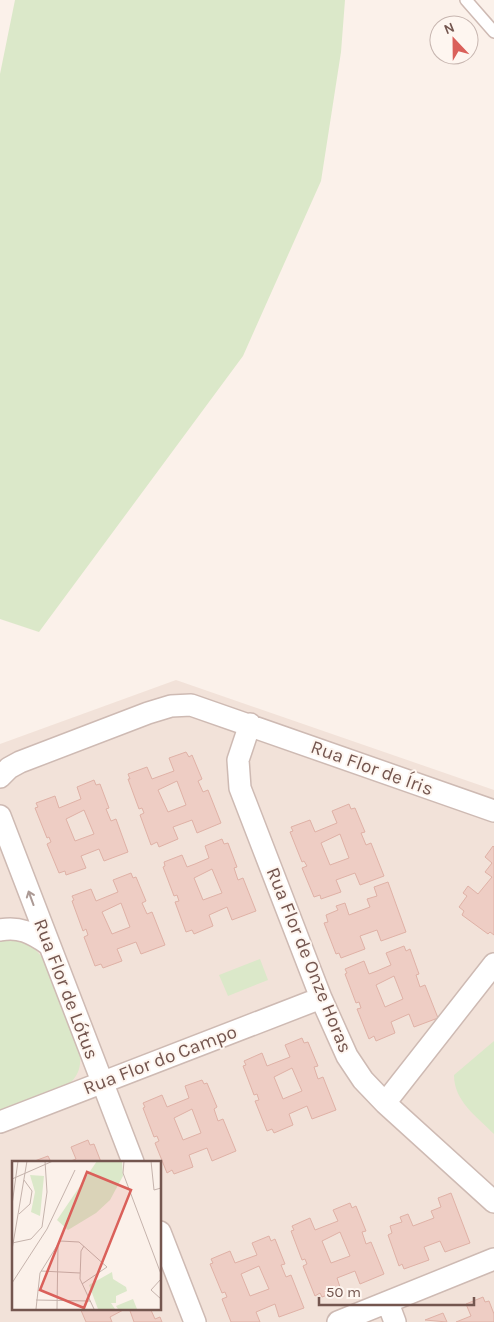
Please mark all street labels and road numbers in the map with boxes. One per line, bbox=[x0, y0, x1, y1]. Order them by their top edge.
street label: Rua Flor de Íris bbox=[308, 735, 436, 800]
street label: Rua Flor de Onze Horas bbox=[262, 864, 356, 1056]
street label: Rua Flor de Lótus bbox=[29, 916, 103, 1062]
street label: Rua Flor do Campo bbox=[80, 1021, 240, 1099]

